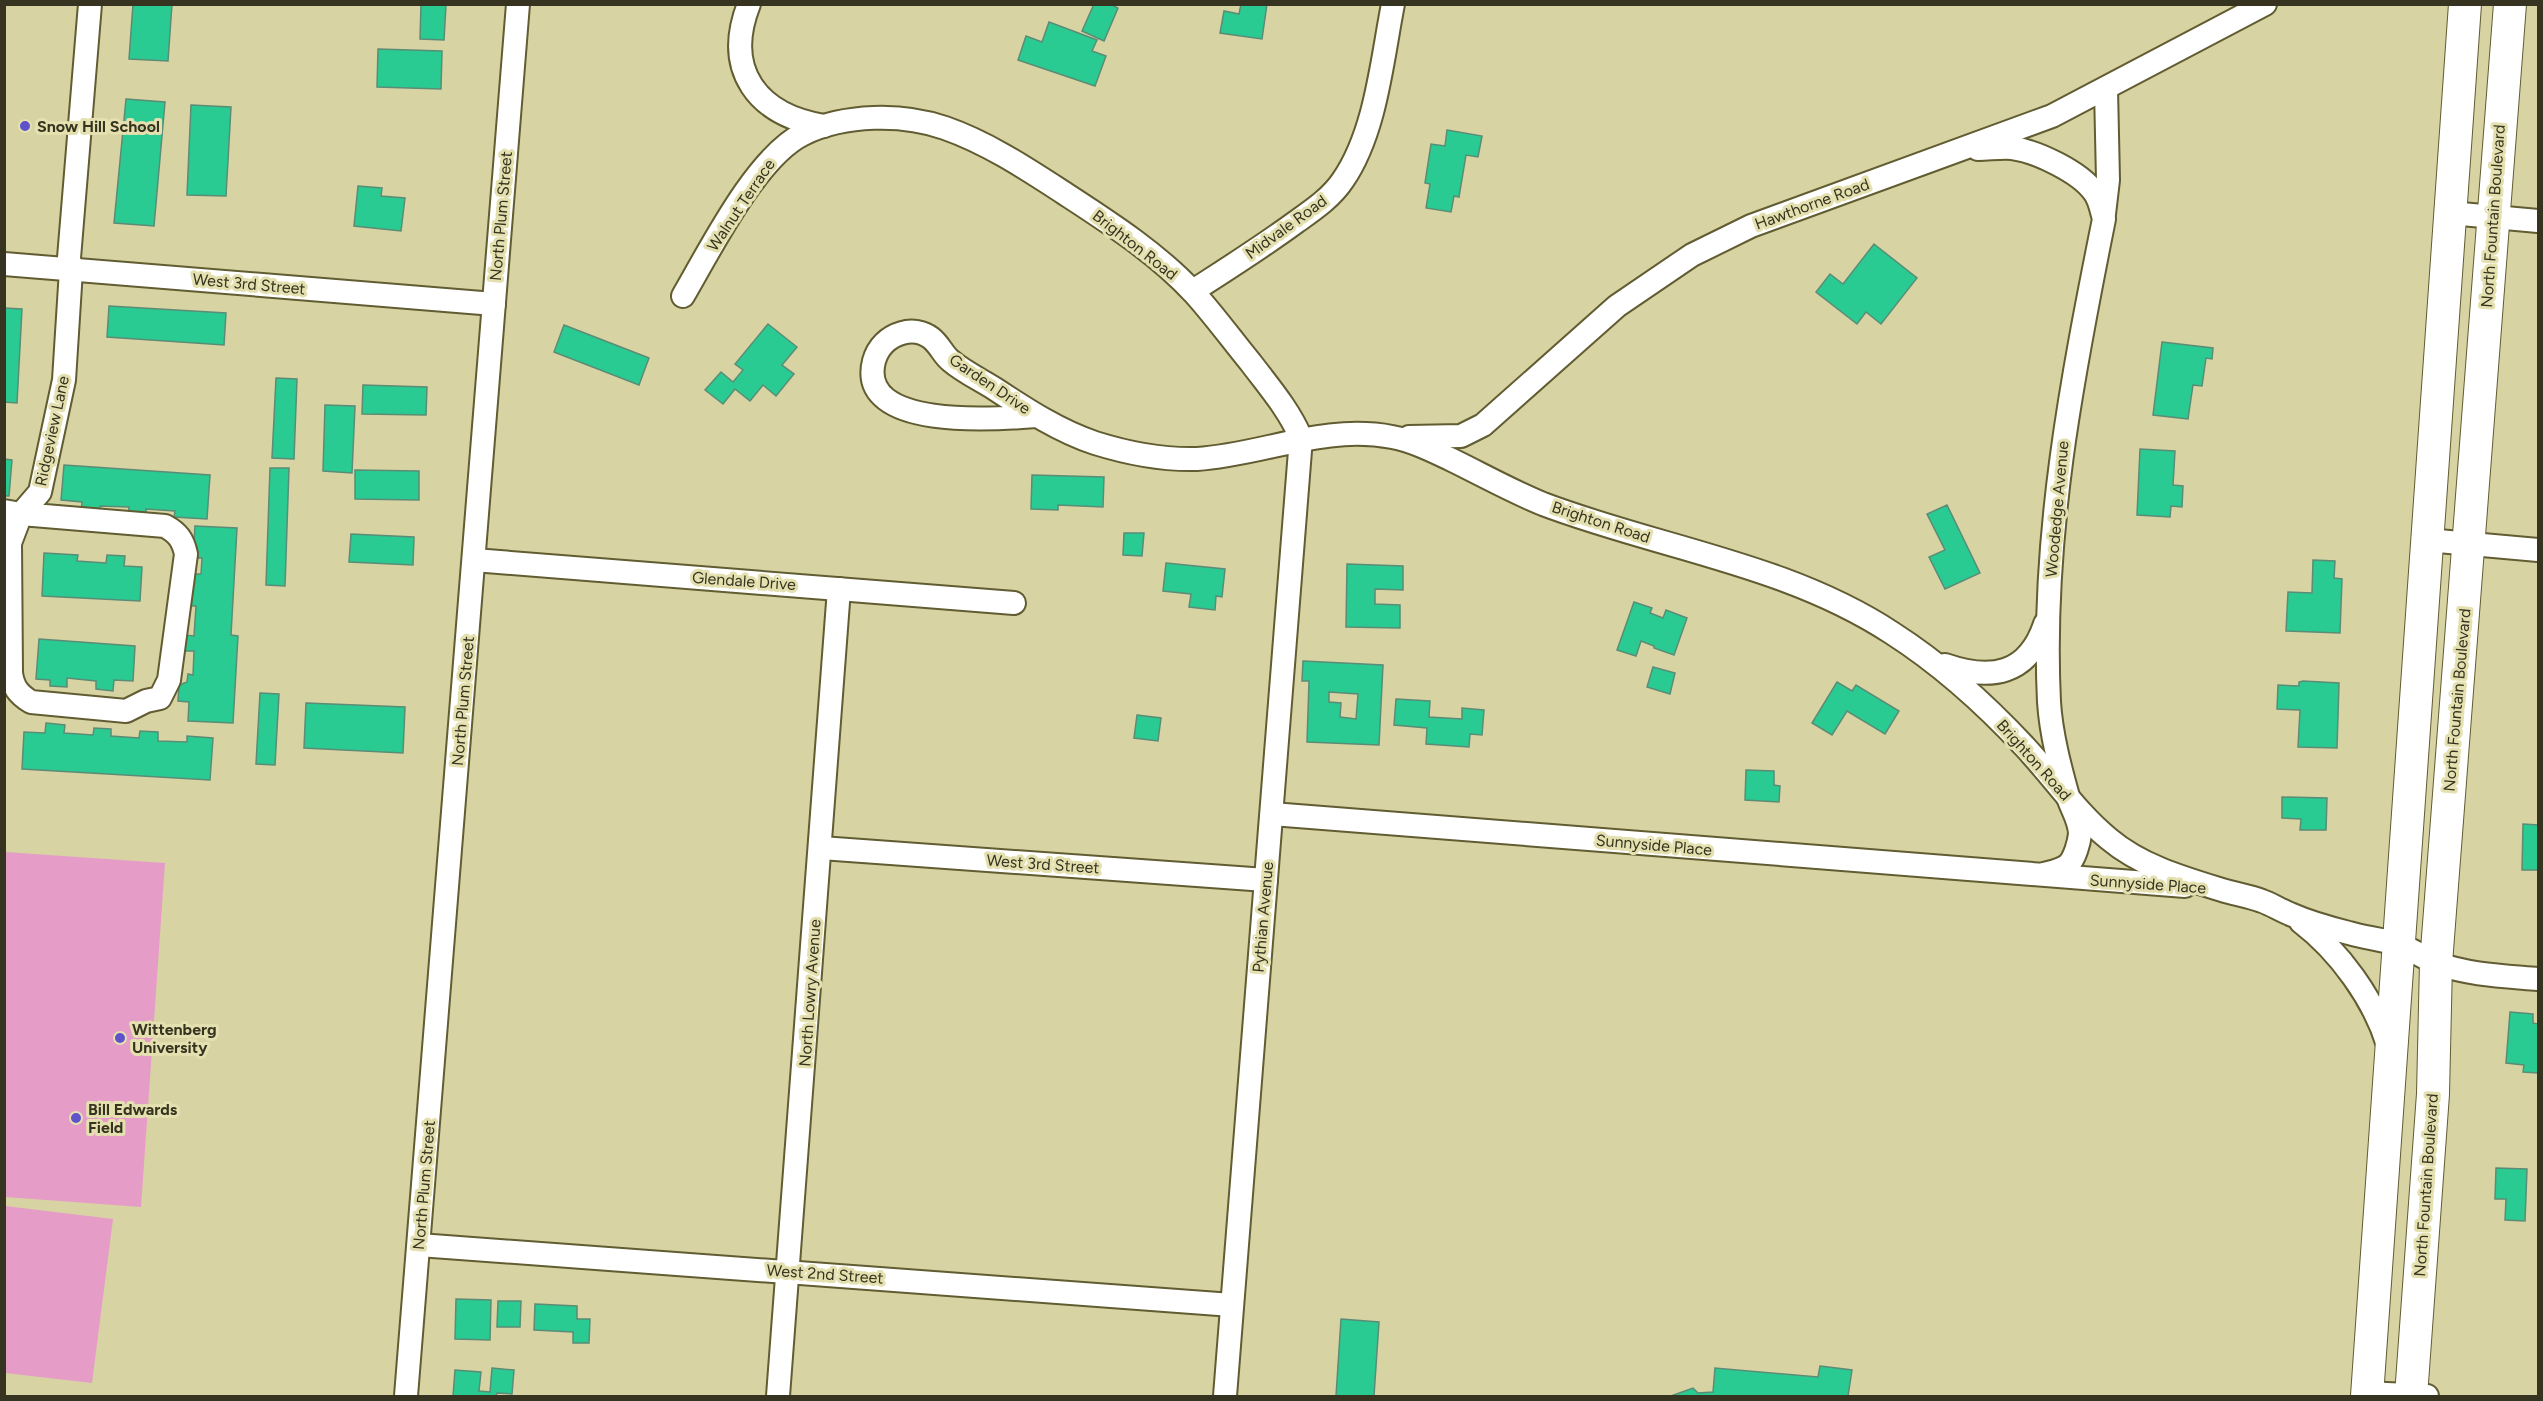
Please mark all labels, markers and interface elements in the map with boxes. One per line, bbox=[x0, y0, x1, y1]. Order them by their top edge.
place label: Snow Hill School bbox=[37, 117, 160, 136]
marker: Snow Hill School bbox=[18, 119, 32, 133]
street label: North Fountain Boulevard bbox=[2477, 124, 2509, 308]
street label: North Plum Street bbox=[486, 150, 516, 282]
street label: Walnut Terrace bbox=[703, 155, 779, 255]
street label: Hawthorne Road bbox=[1752, 174, 1872, 234]
street label: Midvale Road bbox=[1242, 191, 1330, 263]
street label: Brighton Road bbox=[1089, 206, 1181, 284]
street label: West 3rd Street bbox=[192, 270, 306, 298]
street label: Garden Drive bbox=[946, 350, 1034, 418]
street label: Ridgeview Lane bbox=[31, 374, 73, 488]
street label: Woodedge Avenue bbox=[2042, 440, 2072, 578]
street label: Brighton Road bbox=[1549, 497, 1653, 547]
street label: Glendale Drive bbox=[691, 568, 797, 594]
street label: North Fountain Boulevard bbox=[2440, 608, 2474, 792]
street label: North Plum Street bbox=[448, 635, 478, 767]
street label: Brighton Road bbox=[1993, 716, 2075, 804]
street label: Sunnyside Place bbox=[1595, 830, 1713, 860]
street label: West 3rd Street bbox=[986, 851, 1100, 877]
street label: Pythian Avenue bbox=[1249, 860, 1277, 973]
street label: Sunnyside Place bbox=[2089, 870, 2207, 898]
street label: North Lowry Avenue bbox=[795, 918, 825, 1067]
place label: Wittenberg University bbox=[132, 1020, 217, 1057]
marker: Wittenberg University bbox=[113, 1031, 127, 1045]
street label: North Fountain Boulevard bbox=[2410, 1093, 2442, 1277]
place label: Bill Edwards Field bbox=[88, 1100, 178, 1137]
marker: Bill Edwards Field bbox=[69, 1111, 83, 1125]
street label: North Plum Street bbox=[409, 1119, 439, 1251]
street label: West 2nd Street bbox=[766, 1260, 884, 1288]

